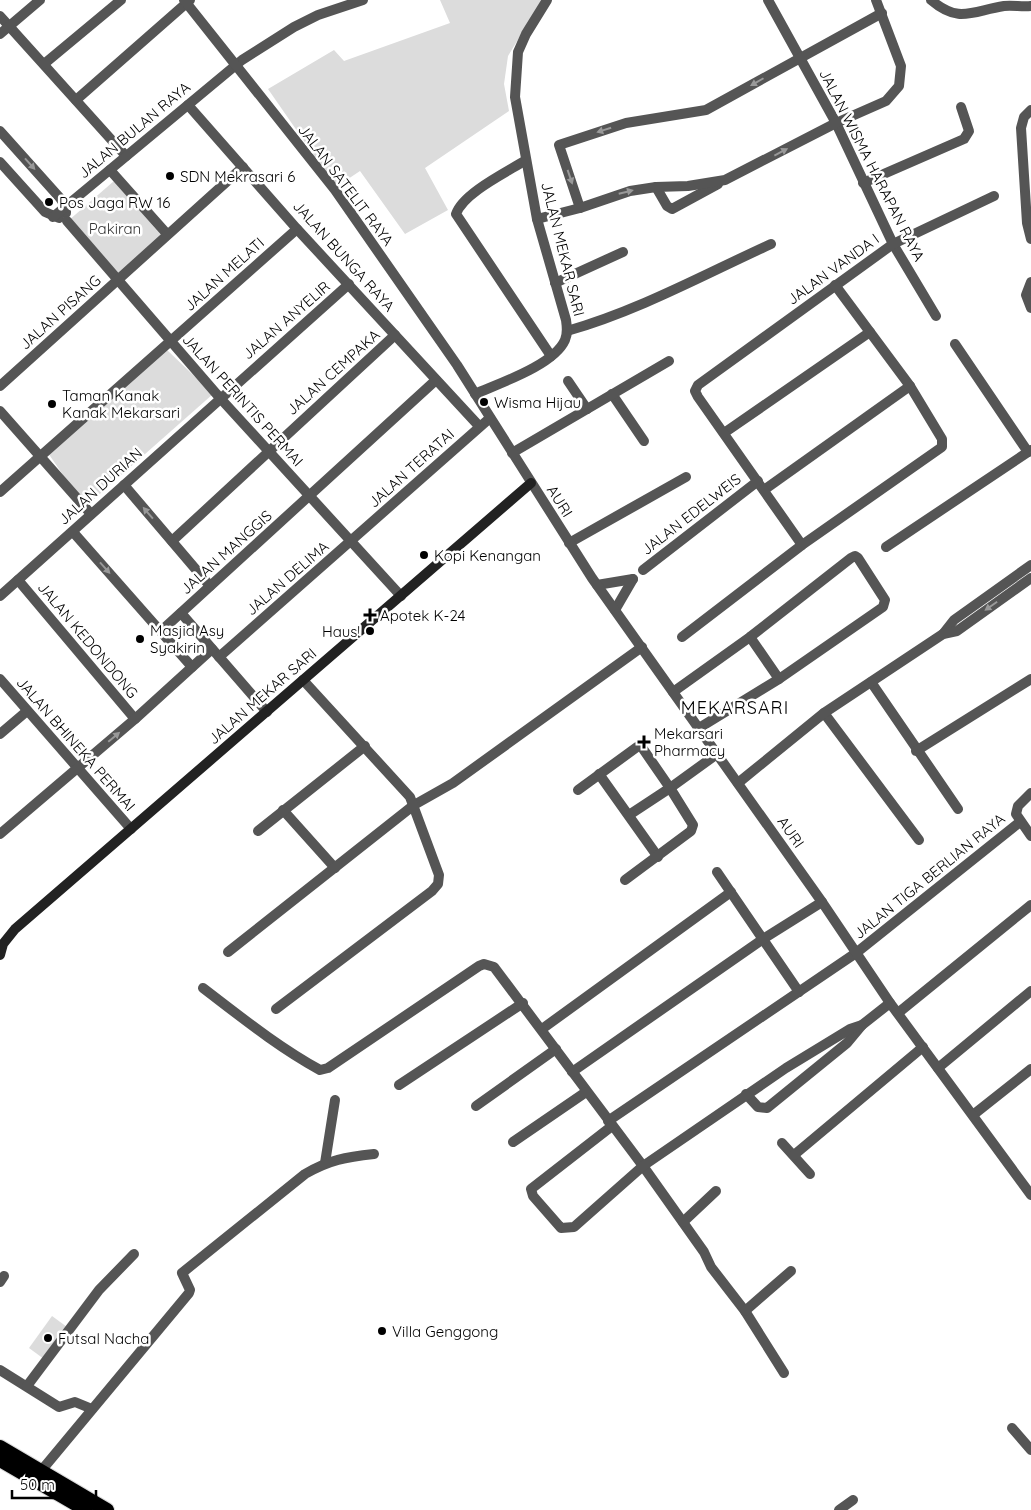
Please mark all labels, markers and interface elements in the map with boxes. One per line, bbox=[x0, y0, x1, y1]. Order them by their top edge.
street label: JALAN WISMA HARAPAN RAYA bbox=[815, 66, 929, 265]
street label: JALAN BULAN RAYA bbox=[74, 77, 194, 182]
one-way arrow bbox=[751, 78, 764, 87]
street label: JALAN SATELIT RAYA bbox=[294, 121, 398, 250]
one-way arrow bbox=[596, 126, 611, 134]
one-way arrow bbox=[774, 148, 789, 156]
one-way arrow bbox=[24, 158, 36, 170]
place label: SDN Mekrasari 6 bbox=[180, 167, 295, 186]
one-way arrow bbox=[567, 169, 574, 184]
marker: SDN Mekrasari 6 bbox=[164, 170, 176, 182]
street label: JALAN MEKAR SARI bbox=[537, 180, 589, 318]
one-way arrow bbox=[619, 188, 634, 196]
place label: Pos Jaga RW 16 bbox=[59, 193, 170, 212]
marker: Pos Jaga RW 16 bbox=[43, 196, 55, 208]
street label: JALAN BUNGA RAYA bbox=[289, 197, 399, 316]
park label: Pakiran bbox=[89, 219, 141, 238]
street label: JALAN VANDA I bbox=[783, 229, 883, 309]
street label: JALAN MELATI bbox=[180, 233, 268, 315]
street label: JALAN PISANG bbox=[15, 271, 105, 353]
street label: JALAN ANYELIR bbox=[238, 277, 334, 363]
street label: JALAN CEMPAKA bbox=[282, 325, 384, 419]
street label: JALAN PERINTIS PERMAI bbox=[179, 330, 307, 470]
place label: Taman Kanak Kanak Mekarsari bbox=[62, 386, 180, 422]
place label: Wisma Hijau bbox=[494, 393, 581, 412]
marker: Wisma Hijau bbox=[478, 396, 490, 408]
marker: Taman Kanak Kanak Mekarsari bbox=[46, 398, 58, 410]
street label: JALAN TERATAI bbox=[364, 424, 458, 512]
street label: JALAN DURIAN bbox=[54, 443, 146, 529]
street label: JALAN EDELWEIS bbox=[637, 469, 745, 559]
street label: AURI bbox=[543, 482, 577, 520]
street label: JALAN MANGGIS bbox=[176, 506, 276, 598]
one-way arrow bbox=[142, 508, 154, 520]
street label: JALAN DELIMA bbox=[242, 537, 333, 619]
place label: Kopi Kenangan bbox=[434, 546, 541, 565]
marker: Kopi Kenangan bbox=[418, 549, 430, 561]
one-way arrow bbox=[99, 562, 111, 574]
street label: JALAN KEDONDONG bbox=[34, 578, 142, 702]
one-way arrow bbox=[984, 601, 998, 611]
place label: Apotek K-24 bbox=[380, 606, 466, 625]
marker: Apotek K-24 bbox=[364, 609, 376, 621]
place label: Masjid Asy Syakirin bbox=[150, 621, 224, 657]
place label: Haus! bbox=[322, 622, 360, 641]
marker: Haus! bbox=[364, 625, 376, 637]
marker: Masjid Asy Syakirin bbox=[134, 633, 146, 645]
street label: JALAN MEKAR SARI bbox=[204, 644, 320, 748]
street label: JALAN BHINEKA PERMAI bbox=[12, 673, 140, 815]
district label: MEKARSARI bbox=[681, 696, 789, 719]
place label: Mekarsari Pharmacy bbox=[654, 724, 725, 760]
one-way arrow bbox=[107, 731, 119, 743]
marker: Mekarsari Pharmacy bbox=[638, 736, 650, 748]
street label: JALAN TIGA BERLIAN RAYA bbox=[850, 809, 1009, 943]
street label: AURI bbox=[773, 813, 809, 851]
place label: Villa Genggong bbox=[392, 1322, 498, 1341]
marker: Villa Genggong bbox=[376, 1325, 388, 1337]
place label: Futsal Nacha bbox=[58, 1329, 149, 1348]
marker: Futsal Nacha bbox=[42, 1332, 54, 1344]
scale bar bbox=[12, 1468, 96, 1500]
text: 50 m bbox=[20, 1475, 55, 1494]

